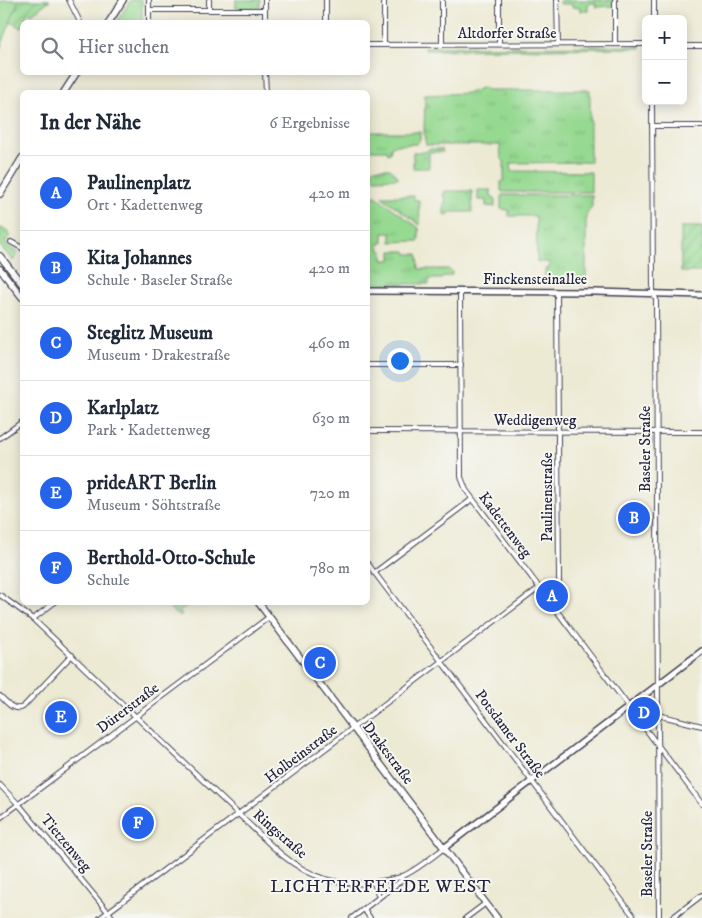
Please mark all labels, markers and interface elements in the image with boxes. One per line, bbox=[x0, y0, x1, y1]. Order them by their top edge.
map controls bbox=[642, 15, 687, 105]
button: + bbox=[642, 15, 687, 60]
search box bbox=[20, 20, 370, 75]
street label: Altdorfer Straße bbox=[458, 24, 556, 43]
icon: search bbox=[38, 34, 66, 62]
text: Hier suchen bbox=[78, 36, 169, 59]
button: − bbox=[642, 60, 687, 105]
text: In der Nähe bbox=[40, 110, 141, 136]
text: 6 Ergebnisse bbox=[269, 113, 350, 133]
text: Paulinenplatz bbox=[87, 172, 191, 195]
text: A bbox=[51, 183, 61, 203]
text: 420 m bbox=[309, 183, 350, 203]
text: Ort · Kadettenweg bbox=[87, 195, 203, 215]
text: Kita Johannes bbox=[87, 247, 192, 270]
text: B bbox=[51, 258, 61, 278]
text: 420 m bbox=[309, 258, 350, 278]
text: Schule · Baseler Straße bbox=[87, 270, 233, 290]
street label: Finckensteinallee bbox=[483, 270, 587, 289]
text: Steglitz Museum bbox=[87, 322, 213, 345]
text: C bbox=[51, 333, 61, 353]
text: 460 m bbox=[308, 333, 350, 353]
text: Museum · Drakestraße bbox=[87, 345, 230, 365]
your location bbox=[387, 348, 413, 374]
text: Karlplatz bbox=[87, 397, 159, 420]
street label: Baseler Straße bbox=[636, 406, 655, 492]
text: D bbox=[50, 408, 62, 428]
text: 630 m bbox=[312, 408, 350, 428]
street label: Weddigenweg bbox=[493, 411, 577, 430]
text: Park · Kadettenweg bbox=[87, 420, 210, 440]
street label: Paulinenstraße bbox=[538, 452, 557, 542]
text: prideART Berlin bbox=[87, 472, 216, 495]
text: E bbox=[50, 483, 62, 503]
text: 720 m bbox=[310, 483, 350, 503]
street label: Kadettenweg bbox=[474, 488, 536, 562]
text: Museum · Söhtstraße bbox=[87, 495, 221, 515]
pin: B bbox=[618, 499, 650, 537]
text: Berthold-Otto-Schule bbox=[87, 547, 255, 570]
text: F bbox=[51, 558, 61, 578]
text: 780 m bbox=[310, 558, 350, 578]
text: Schule bbox=[87, 570, 130, 590]
pin: A bbox=[536, 577, 568, 615]
pin: C bbox=[304, 644, 336, 682]
street label: Dürerstraße bbox=[93, 678, 163, 738]
street label: Potsdamer Straße bbox=[471, 686, 549, 782]
pin: D bbox=[628, 694, 660, 732]
pin: E bbox=[45, 698, 77, 736]
street label: Drakestraße bbox=[358, 718, 418, 788]
street label: Holbeinstraße bbox=[261, 721, 341, 787]
pin: F bbox=[122, 804, 154, 842]
street label: Ringstraße bbox=[249, 805, 311, 863]
street label: Tietzenweg bbox=[36, 810, 96, 876]
street label: Baseler Straße bbox=[638, 811, 657, 897]
district label: LICHTERFELDE WEST bbox=[270, 876, 492, 898]

